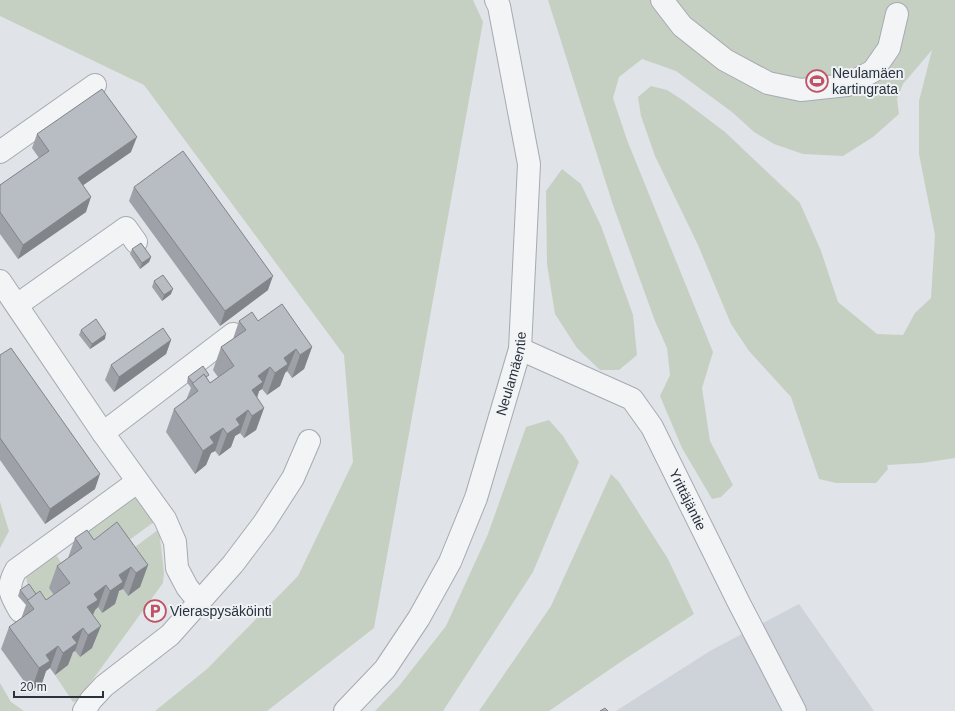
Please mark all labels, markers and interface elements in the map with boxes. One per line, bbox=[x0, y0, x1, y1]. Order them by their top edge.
place label: Neulamäen kartingrata bbox=[832, 65, 904, 97]
sports icon: Neulamäen kartingrata bbox=[804, 68, 830, 94]
street label: Neulamäentie bbox=[493, 331, 529, 417]
street label: Yrittäjäntie bbox=[666, 466, 710, 533]
parking icon: Vieraspysäköinti bbox=[142, 598, 168, 624]
place label: Vieraspysäköinti bbox=[170, 603, 272, 619]
scale bar bbox=[14, 673, 103, 699]
text: 20 m bbox=[20, 680, 47, 694]

